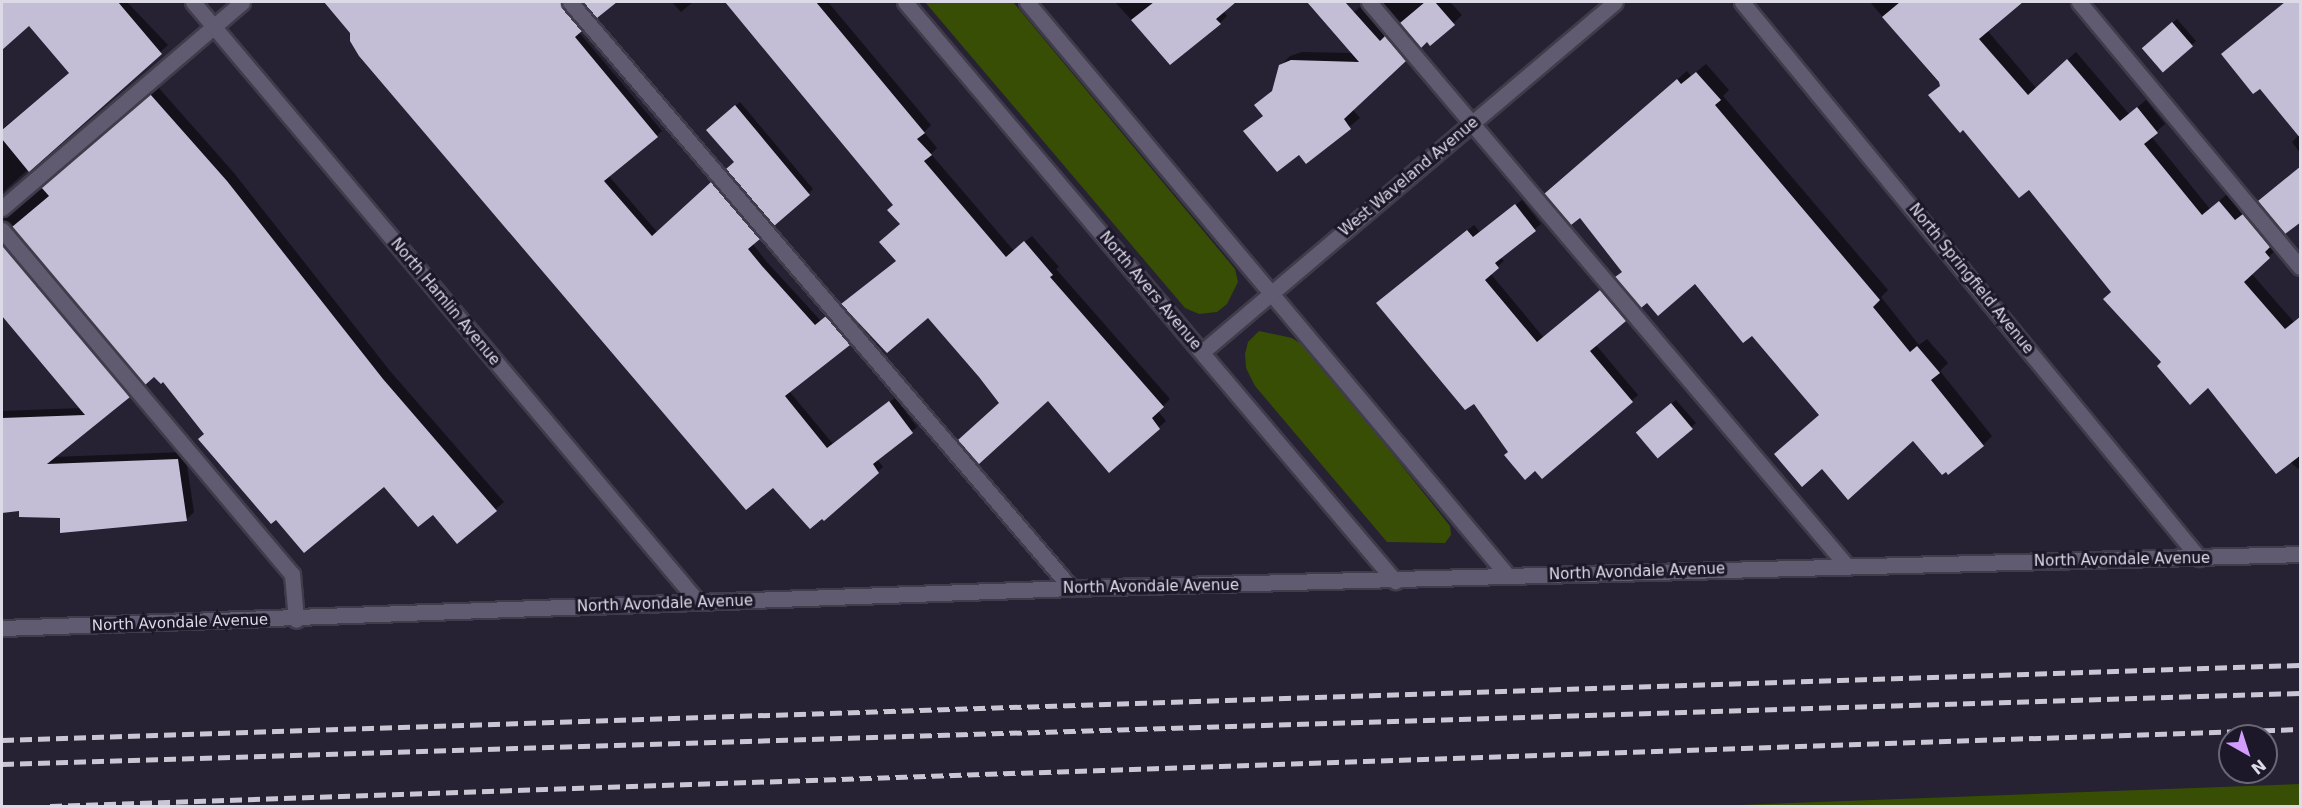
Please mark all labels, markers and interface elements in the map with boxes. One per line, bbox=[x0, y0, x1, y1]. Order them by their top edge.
street label: West Waveland Avenue bbox=[1336, 114, 1482, 240]
street label: North Springfield Avenue bbox=[1905, 200, 2037, 358]
street label: North Avers Avenue bbox=[1095, 228, 1205, 354]
street label: North Hamlin Avenue bbox=[387, 235, 503, 369]
street label: North Avondale Avenue bbox=[2034, 549, 2210, 571]
street label: North Avondale Avenue bbox=[1549, 560, 1725, 584]
street label: North Avondale Avenue bbox=[1063, 576, 1239, 598]
street label: North Avondale Avenue bbox=[577, 592, 753, 616]
street label: North Avondale Avenue bbox=[92, 611, 268, 635]
north arrow bbox=[2218, 724, 2278, 784]
text: N bbox=[2247, 755, 2270, 778]

